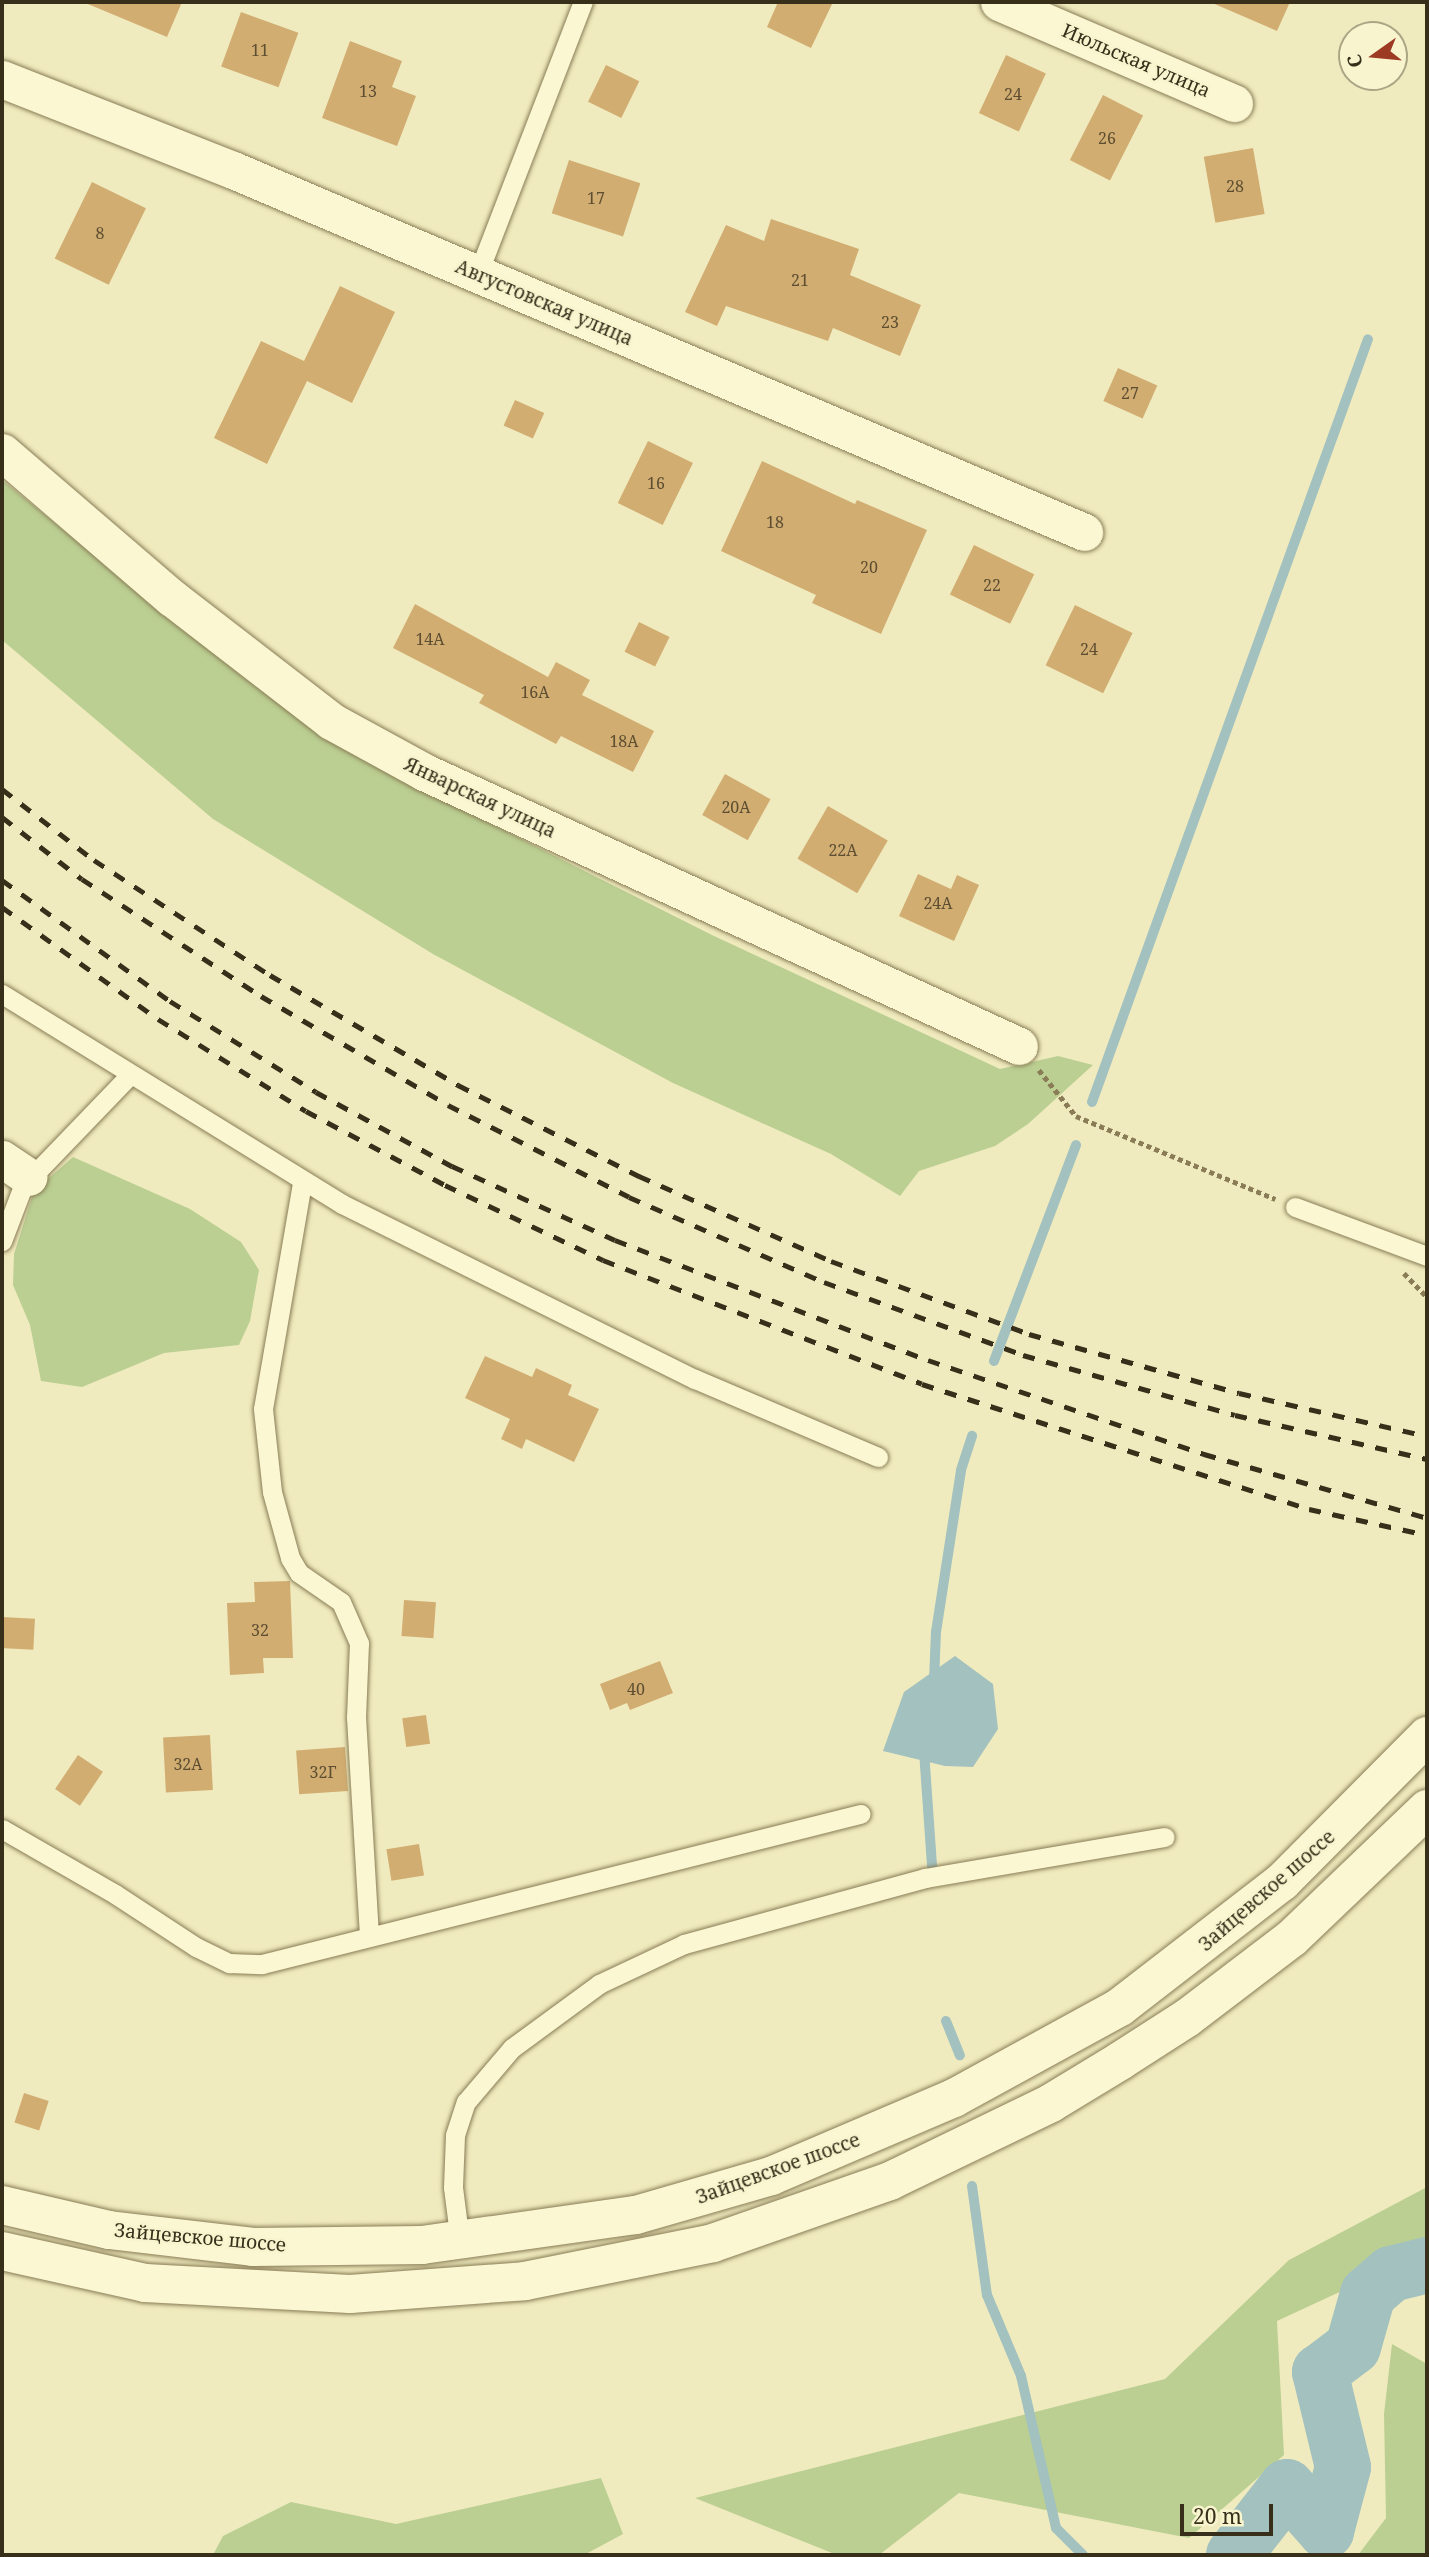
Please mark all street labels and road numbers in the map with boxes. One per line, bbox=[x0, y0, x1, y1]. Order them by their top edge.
street label: Июльская улица bbox=[1058, 19, 1214, 103]
street label: Августовская улица bbox=[452, 255, 636, 351]
street label: Январская улица bbox=[401, 753, 559, 843]
street label: Зайцевское шоссе bbox=[1194, 1826, 1340, 1956]
street label: Зайцевское шоссе bbox=[693, 2129, 863, 2209]
street label: Зайцевское шоссе bbox=[113, 2219, 287, 2257]

